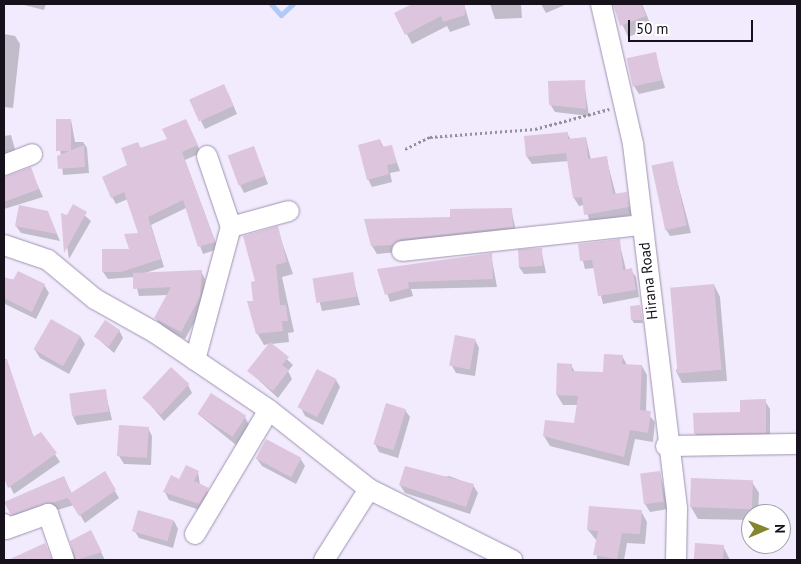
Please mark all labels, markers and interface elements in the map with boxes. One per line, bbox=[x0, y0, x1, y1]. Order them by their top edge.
scale bar bbox=[631, 10, 756, 42]
text: 50 m bbox=[636, 19, 669, 38]
street label: Hirana Road bbox=[635, 241, 661, 321]
north arrow bbox=[741, 504, 791, 554]
text: N bbox=[771, 524, 789, 534]

